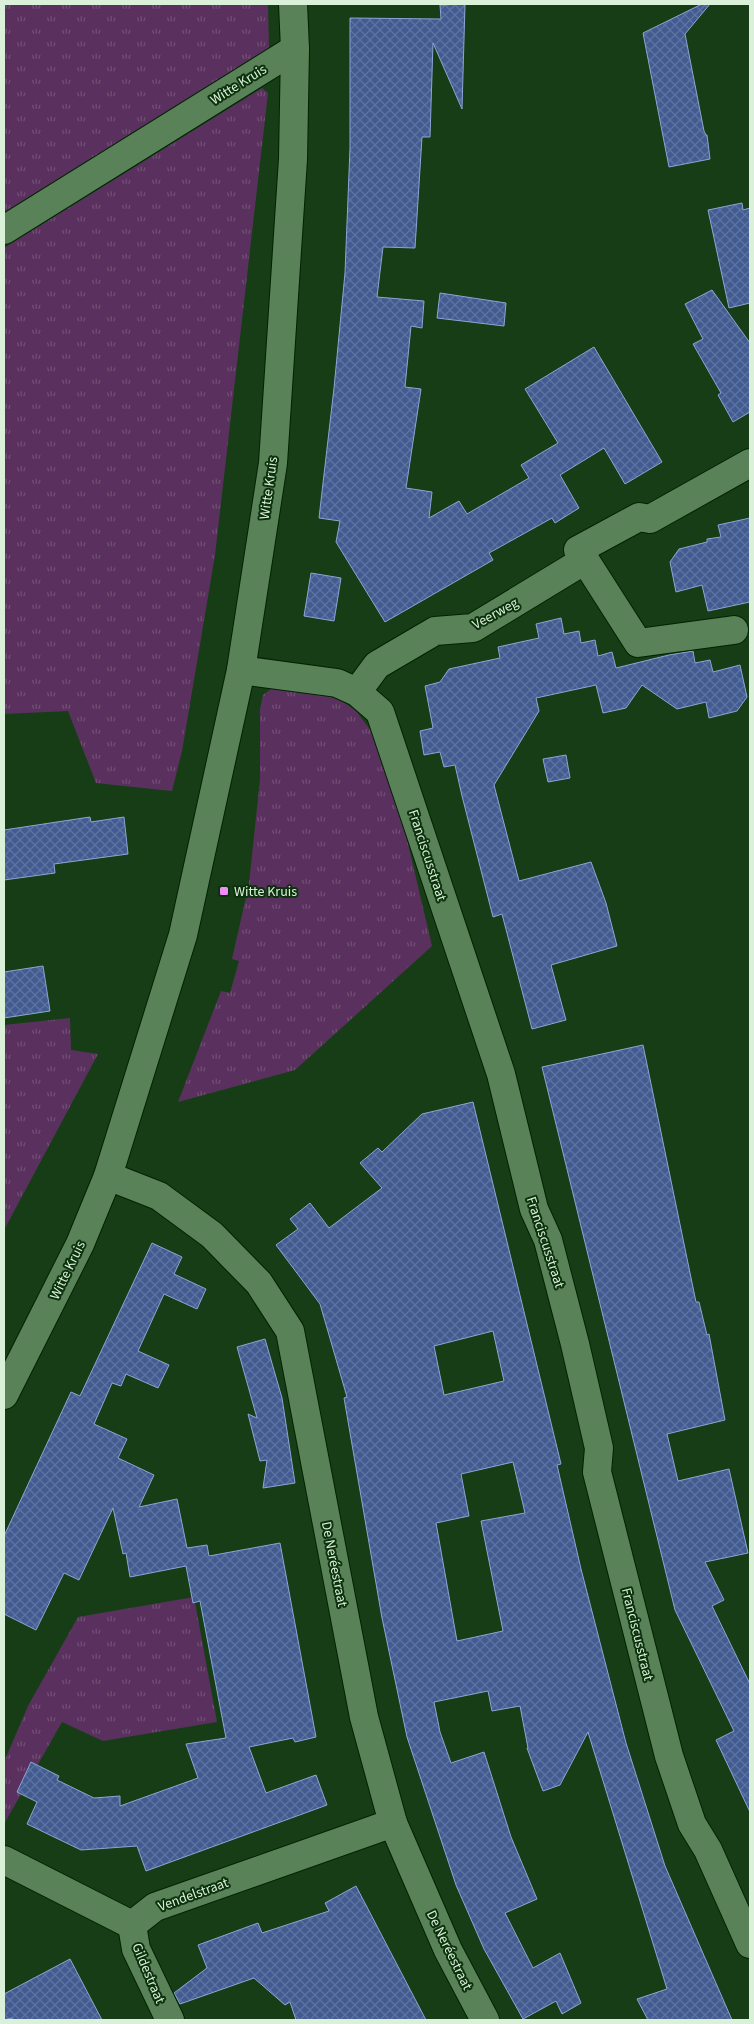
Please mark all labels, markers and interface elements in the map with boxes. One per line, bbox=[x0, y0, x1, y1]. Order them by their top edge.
street label: Witte Kruis bbox=[206, 60, 271, 110]
street label: Witte Kruis bbox=[255, 455, 283, 521]
street label: Veerweg bbox=[469, 593, 522, 635]
street label: Franciscusstraat bbox=[403, 807, 451, 904]
place label: Witte Kruis bbox=[234, 882, 297, 902]
marker: Witte Kruis bbox=[218, 885, 230, 897]
street label: Franciscusstraat bbox=[521, 1194, 569, 1291]
street label: Witte Kruis bbox=[45, 1238, 91, 1303]
street label: De Neréestraat bbox=[316, 1520, 352, 1609]
street label: Franciscusstraat bbox=[616, 1586, 658, 1683]
street label: Vendelstraat bbox=[155, 1873, 231, 1917]
street label: De Neréestraat bbox=[421, 1907, 477, 1994]
street label: Gildestraat bbox=[126, 1940, 170, 2007]

